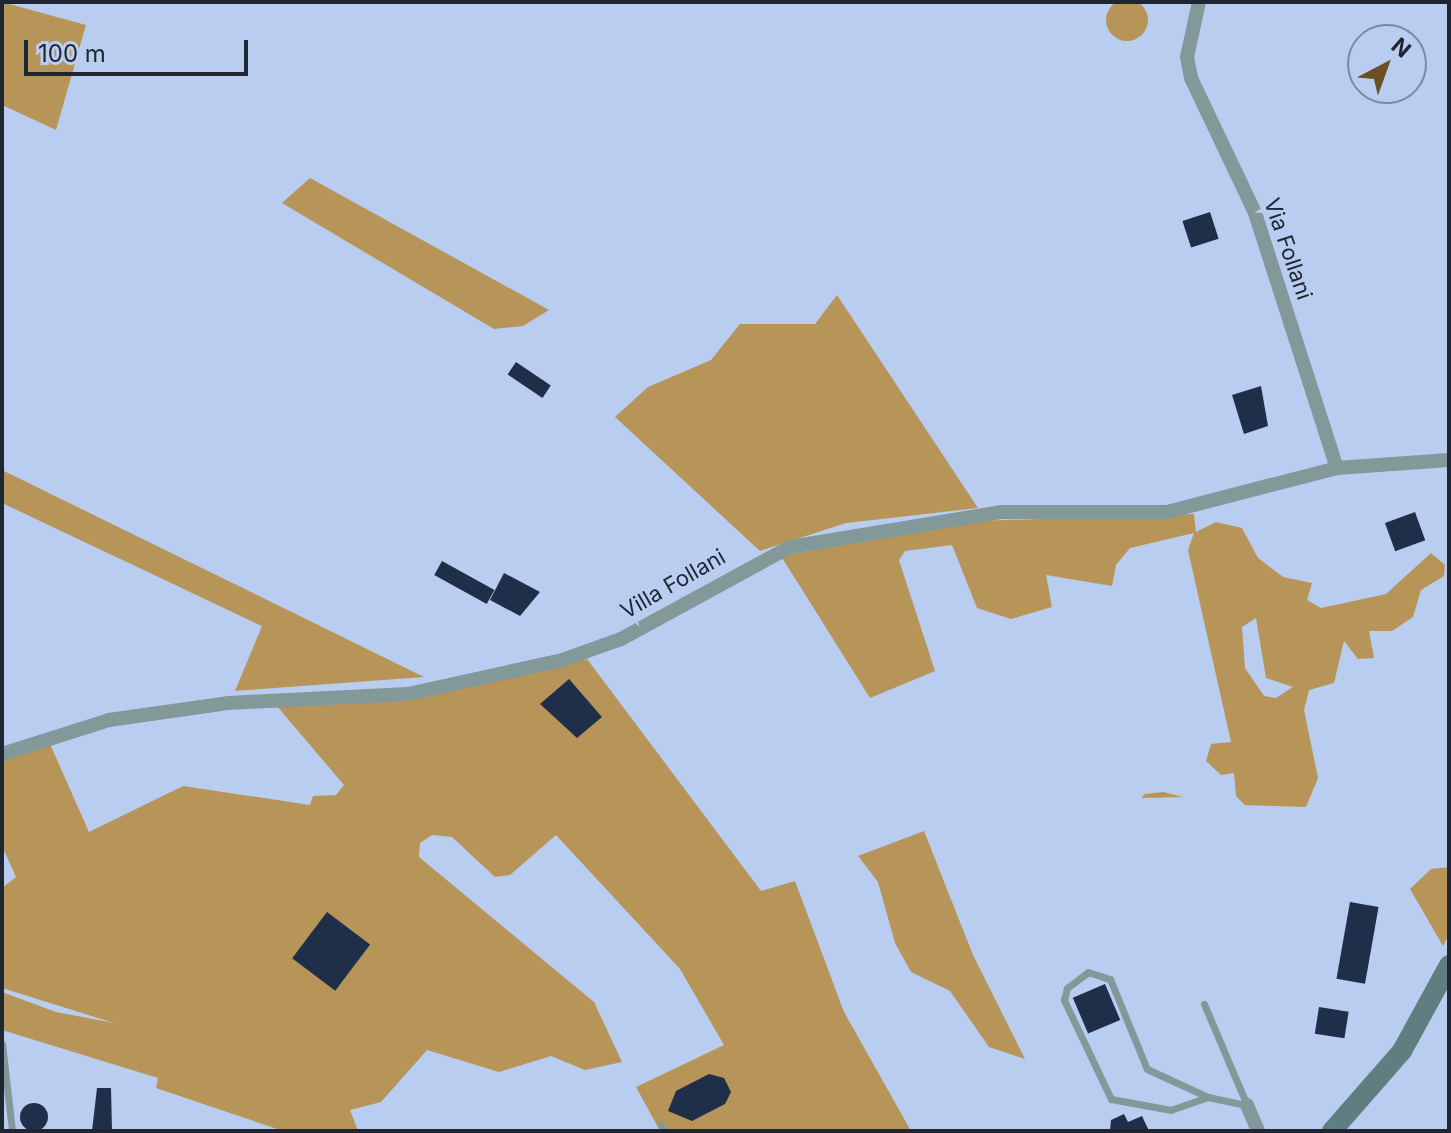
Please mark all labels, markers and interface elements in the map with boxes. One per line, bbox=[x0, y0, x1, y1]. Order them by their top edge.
scale bar bbox=[28, 24, 252, 74]
north arrow bbox=[1347, 24, 1427, 104]
text: N bbox=[1387, 32, 1416, 63]
text: 100 m bbox=[38, 39, 106, 68]
street label: Via Follani bbox=[1258, 195, 1318, 303]
street label: Villa Follani bbox=[616, 543, 730, 625]

